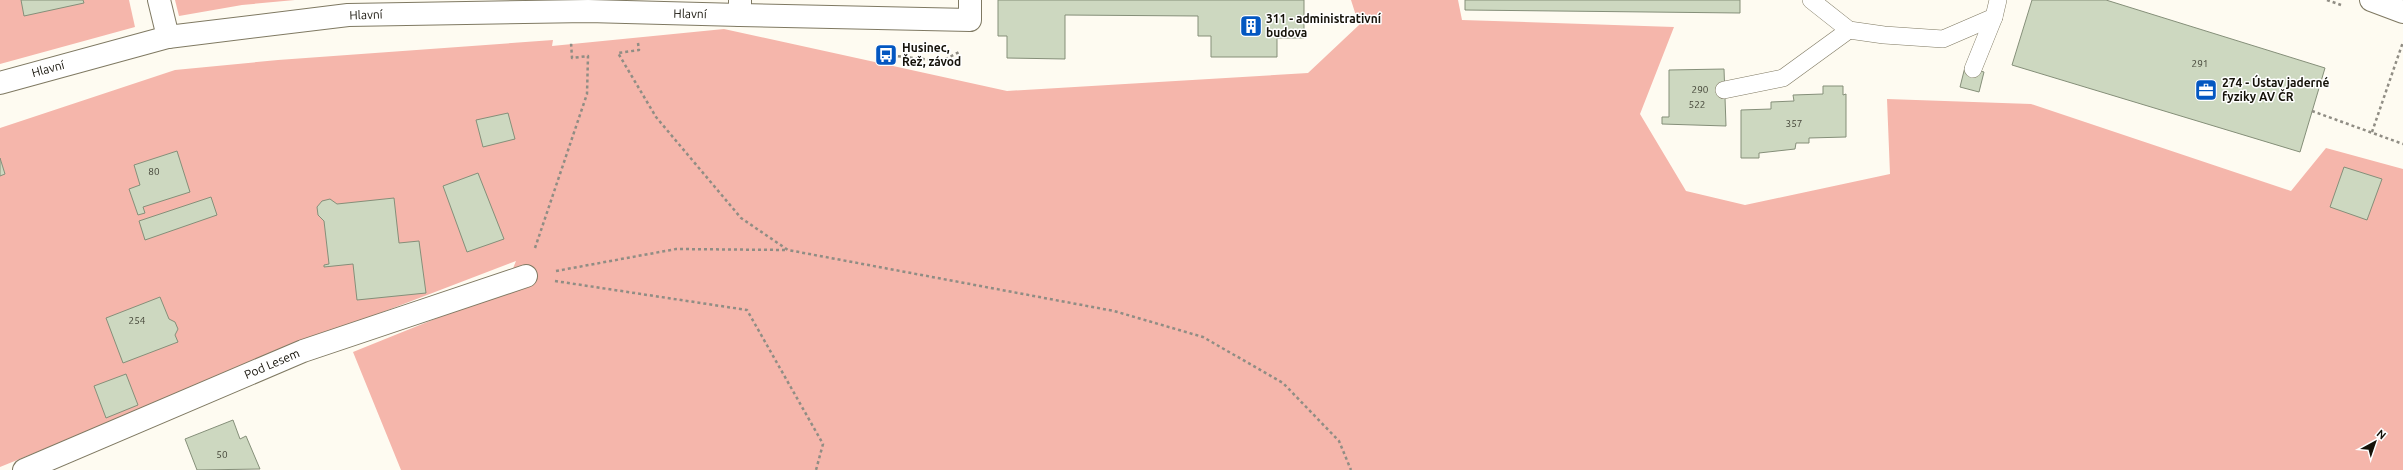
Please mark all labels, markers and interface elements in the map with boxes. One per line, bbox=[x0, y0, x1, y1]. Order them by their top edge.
street label: Hlavní bbox=[349, 7, 384, 22]
street label: Hlavní bbox=[673, 7, 708, 20]
place label: 311 - administrativní budova bbox=[1266, 12, 1382, 39]
building icon: 311 - administrativní budova bbox=[1238, 13, 1264, 39]
place label: Husinec, Řež, závod bbox=[902, 41, 961, 68]
bus stop icon: Husinec, Řež, závod bbox=[873, 42, 899, 68]
street label: Hlavní bbox=[30, 58, 67, 79]
house number: 291 bbox=[2192, 58, 2208, 69]
place label: 274 - Ústav jaderné fyziky AV ČR bbox=[2222, 74, 2330, 103]
office icon: 274 - Ústav jaderné fyziky AV ČR bbox=[2193, 77, 2219, 103]
house number: 290 bbox=[1692, 84, 1709, 95]
house number: 522 bbox=[1689, 99, 1705, 110]
house number: 357 bbox=[1786, 118, 1802, 129]
house number: 80 bbox=[148, 166, 160, 177]
house number: 254 bbox=[129, 315, 146, 326]
street label: Pod Lesem bbox=[242, 346, 301, 381]
north arrow bbox=[2355, 422, 2395, 462]
text: N bbox=[2374, 427, 2388, 442]
house number: 50 bbox=[216, 449, 228, 460]

